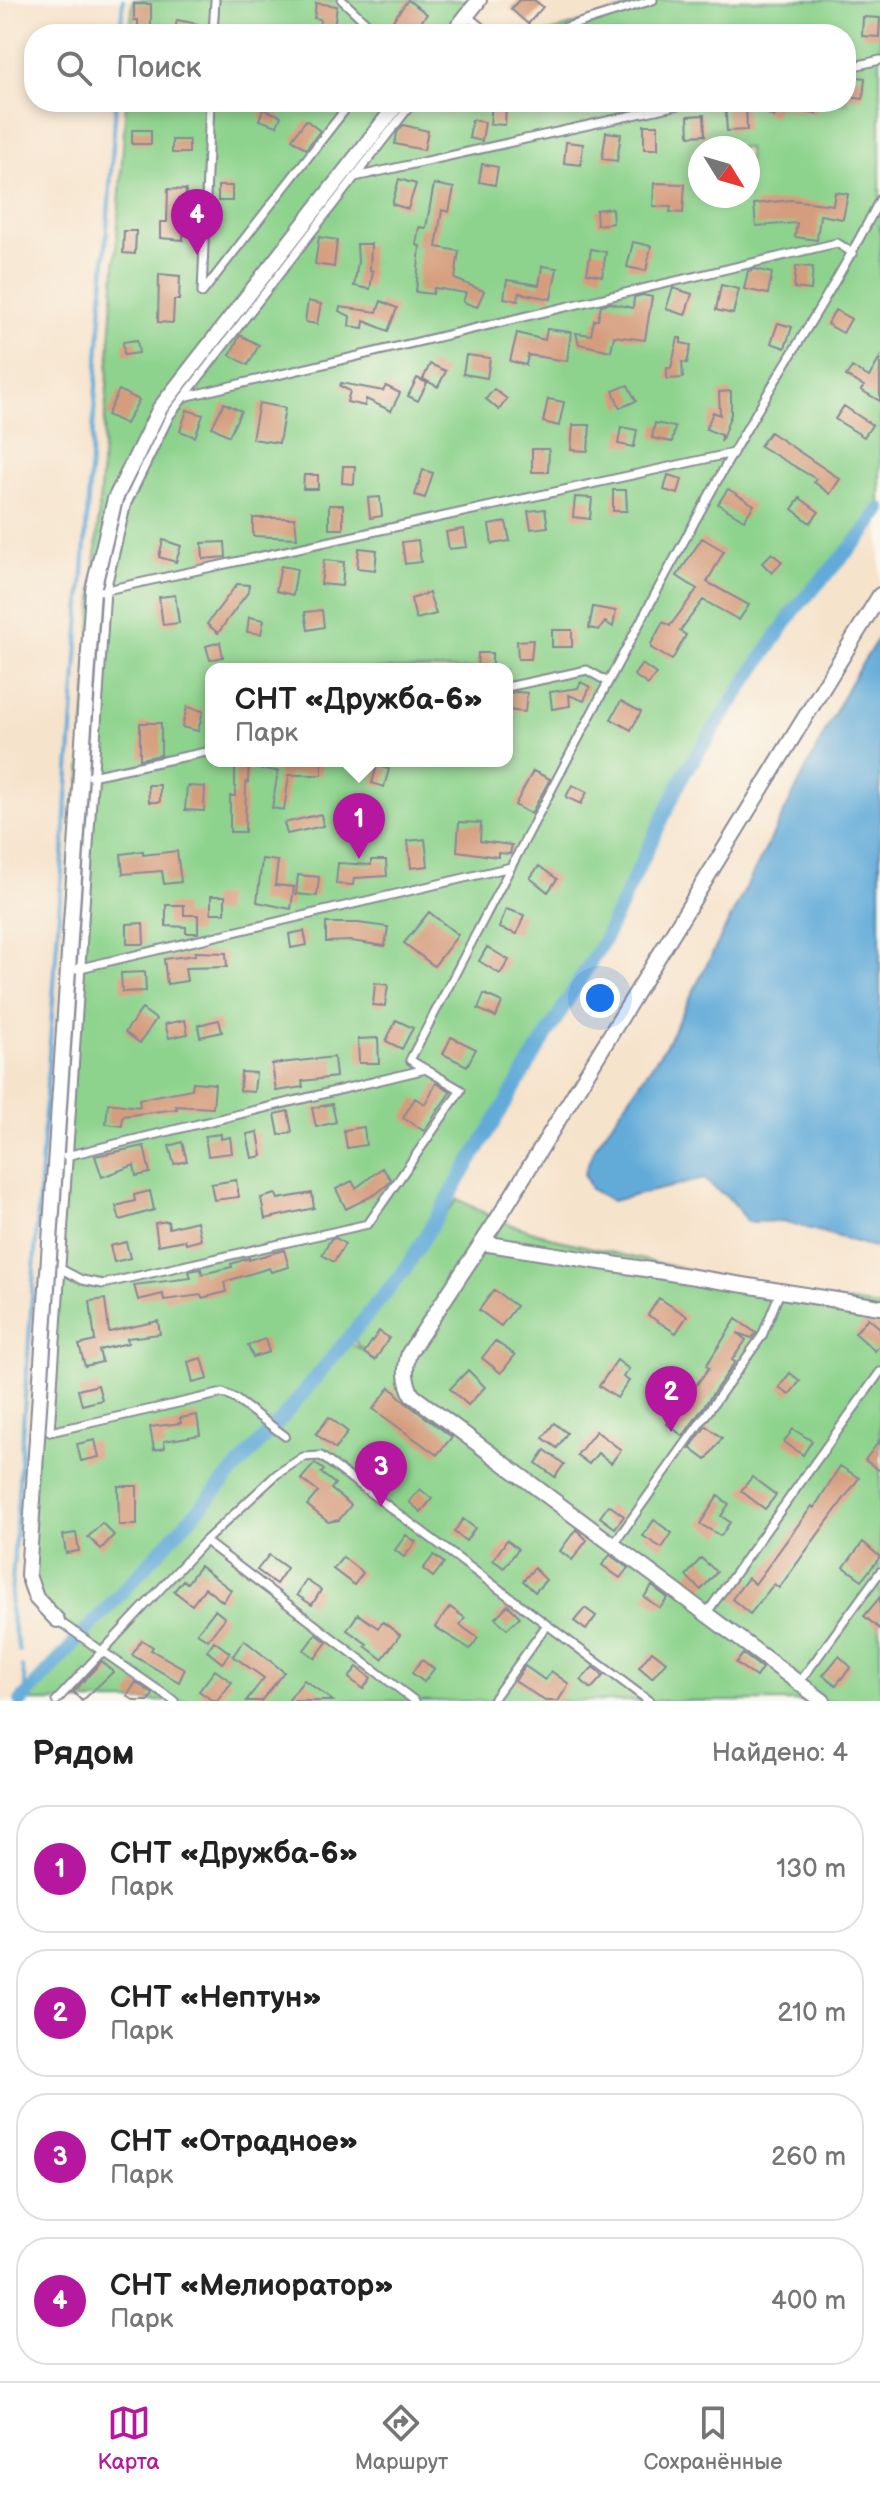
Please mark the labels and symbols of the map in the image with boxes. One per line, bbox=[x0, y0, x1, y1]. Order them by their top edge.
north arrow bbox=[688, 136, 760, 208]
pin: 4 bbox=[171, 189, 223, 255]
pin: 1 bbox=[333, 793, 385, 859]
your location bbox=[580, 978, 620, 1018]
pin: 2 bbox=[645, 1366, 697, 1432]
pin: 3 bbox=[355, 1441, 407, 1507]

